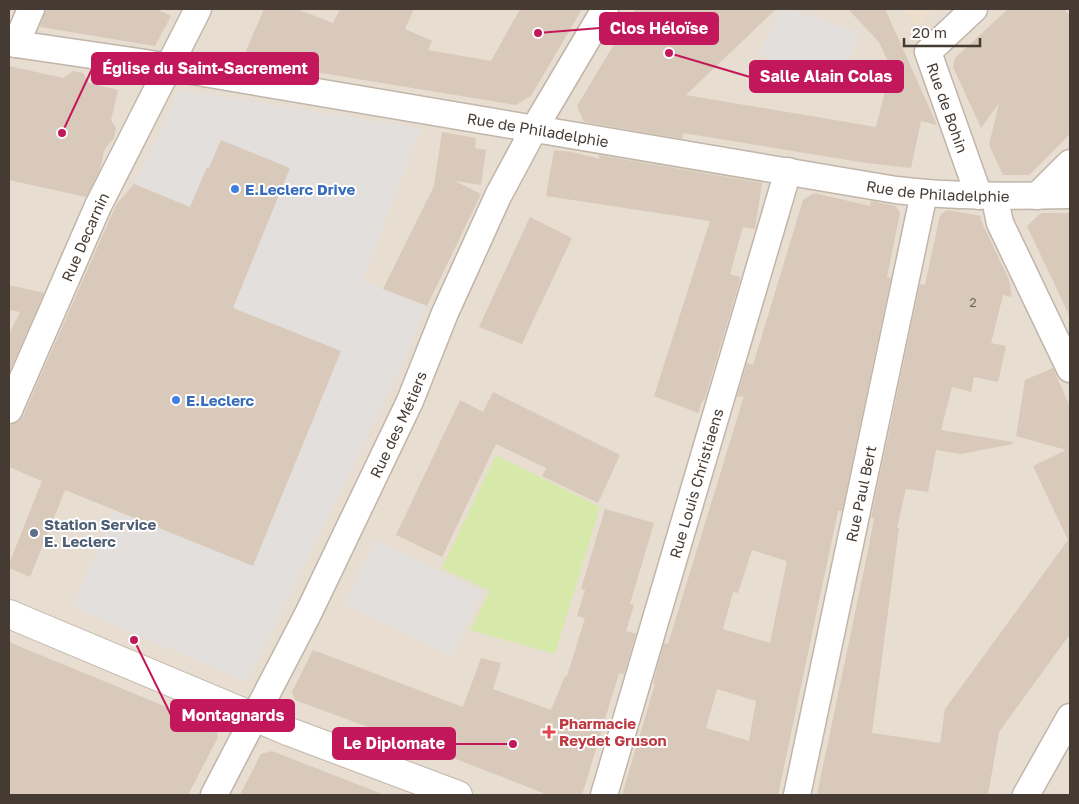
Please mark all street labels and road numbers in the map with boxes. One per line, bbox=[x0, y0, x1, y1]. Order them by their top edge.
street label: Rue de Bohin bbox=[923, 60, 972, 155]
street label: Rue de Philadelphie bbox=[466, 109, 610, 150]
street label: Rue de Philadelphie bbox=[865, 176, 1010, 205]
street label: Rue Decarnin bbox=[57, 189, 112, 284]
street label: Rue des Métiers bbox=[366, 368, 430, 480]
street label: Rue Louis Christiaens bbox=[665, 406, 727, 560]
street label: Rue Paul Bert bbox=[842, 444, 880, 544]

